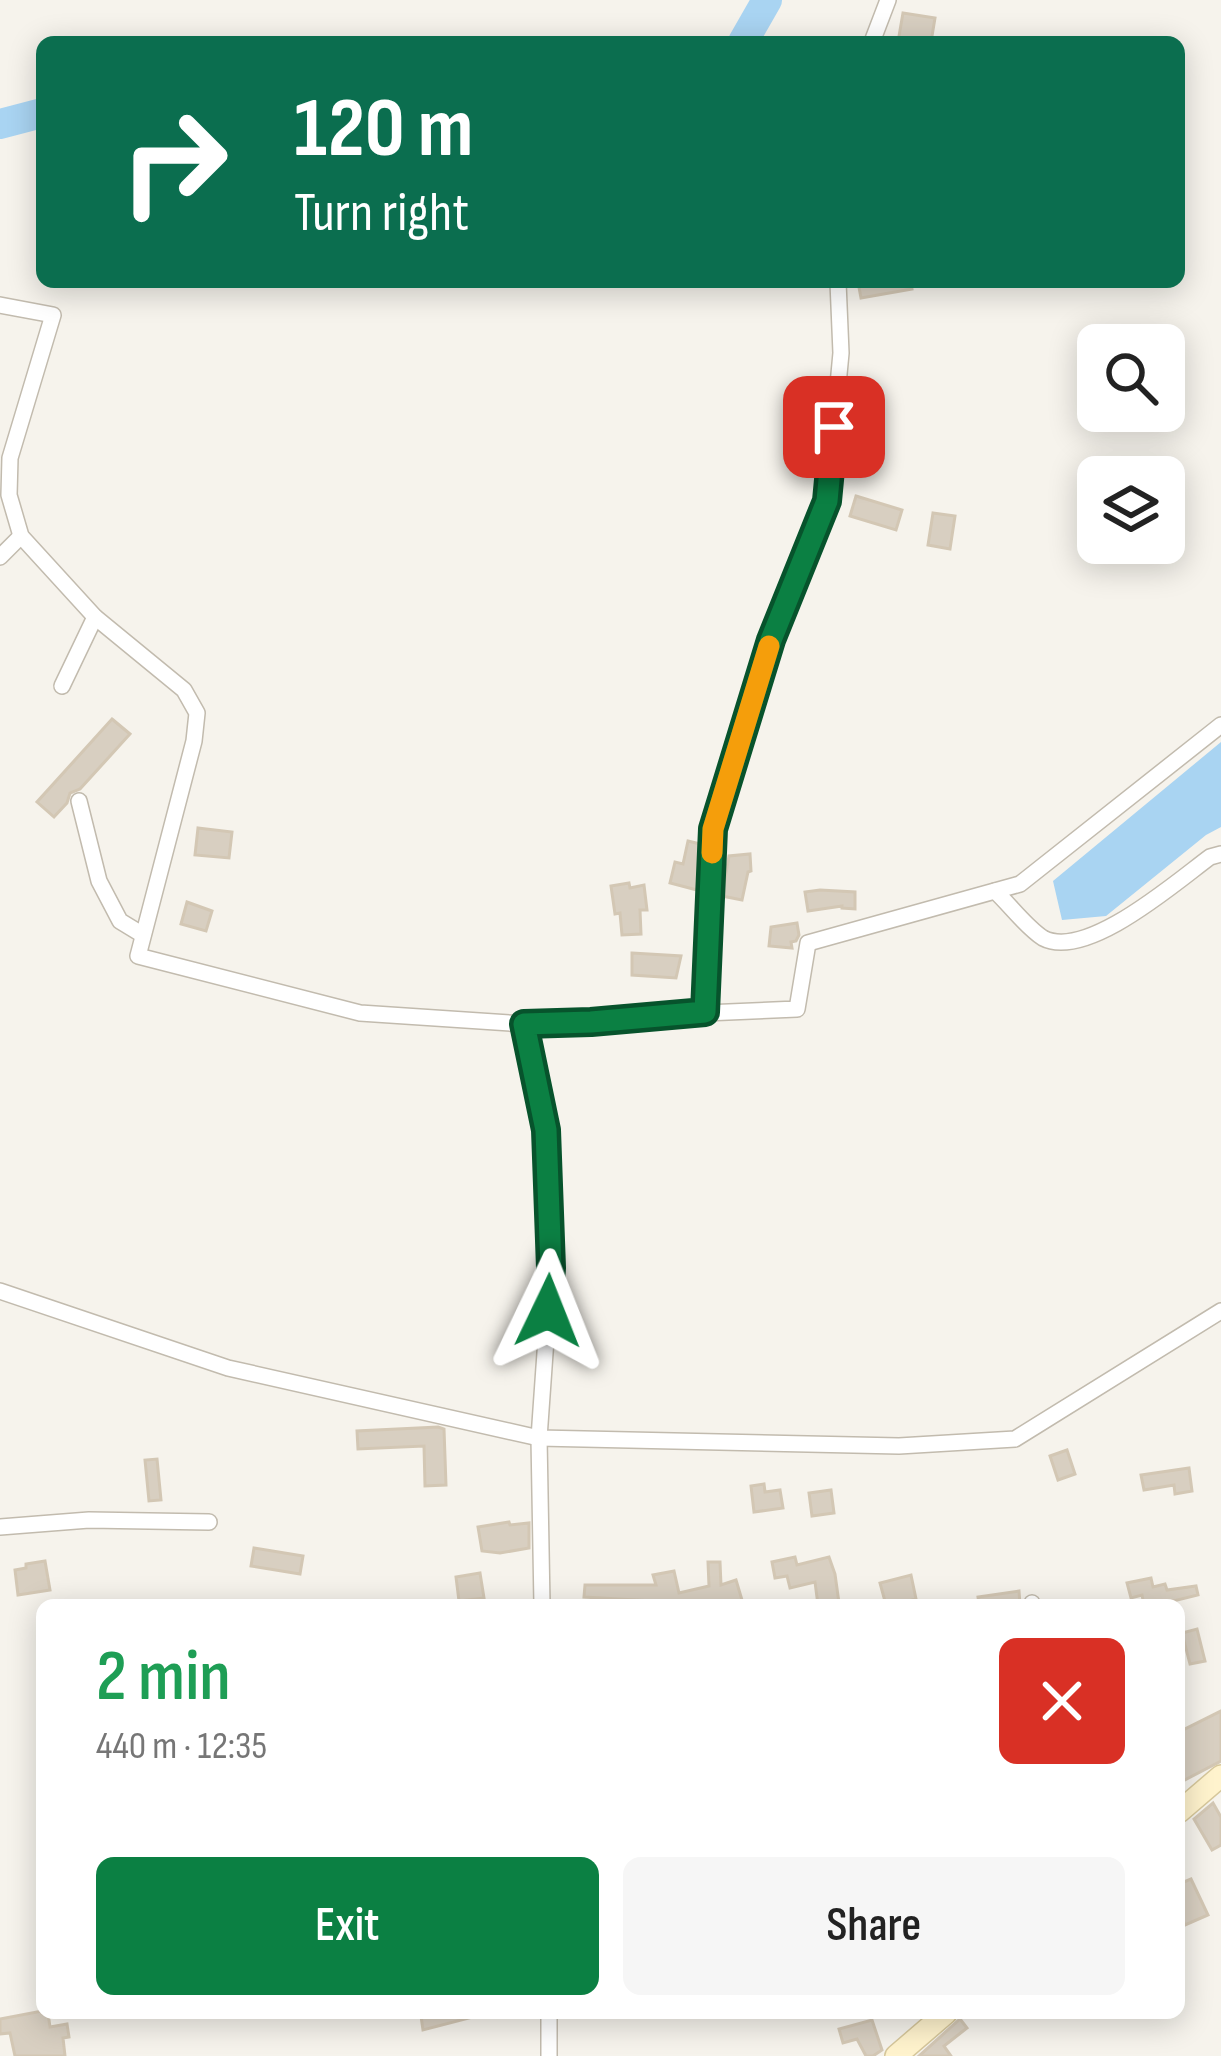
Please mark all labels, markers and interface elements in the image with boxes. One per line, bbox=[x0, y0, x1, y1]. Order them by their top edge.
text: 120 m bbox=[294, 79, 473, 180]
icon: right bbox=[96, 84, 252, 240]
text: Turn right bbox=[294, 181, 469, 246]
map controls bbox=[1077, 324, 1185, 564]
button: search bbox=[1077, 324, 1185, 432]
pin bbox=[783, 376, 885, 478]
icon: arrive bbox=[801, 394, 867, 460]
button: layers bbox=[1077, 456, 1185, 564]
position arrow bbox=[485, 1248, 611, 1374]
text: 2 min bbox=[96, 1634, 231, 1721]
button: close bbox=[999, 1638, 1125, 1764]
text: 440 m · 12:35 bbox=[96, 1723, 267, 1770]
button: Exit bbox=[96, 1857, 599, 1995]
button: Share bbox=[623, 1857, 1125, 1995]

